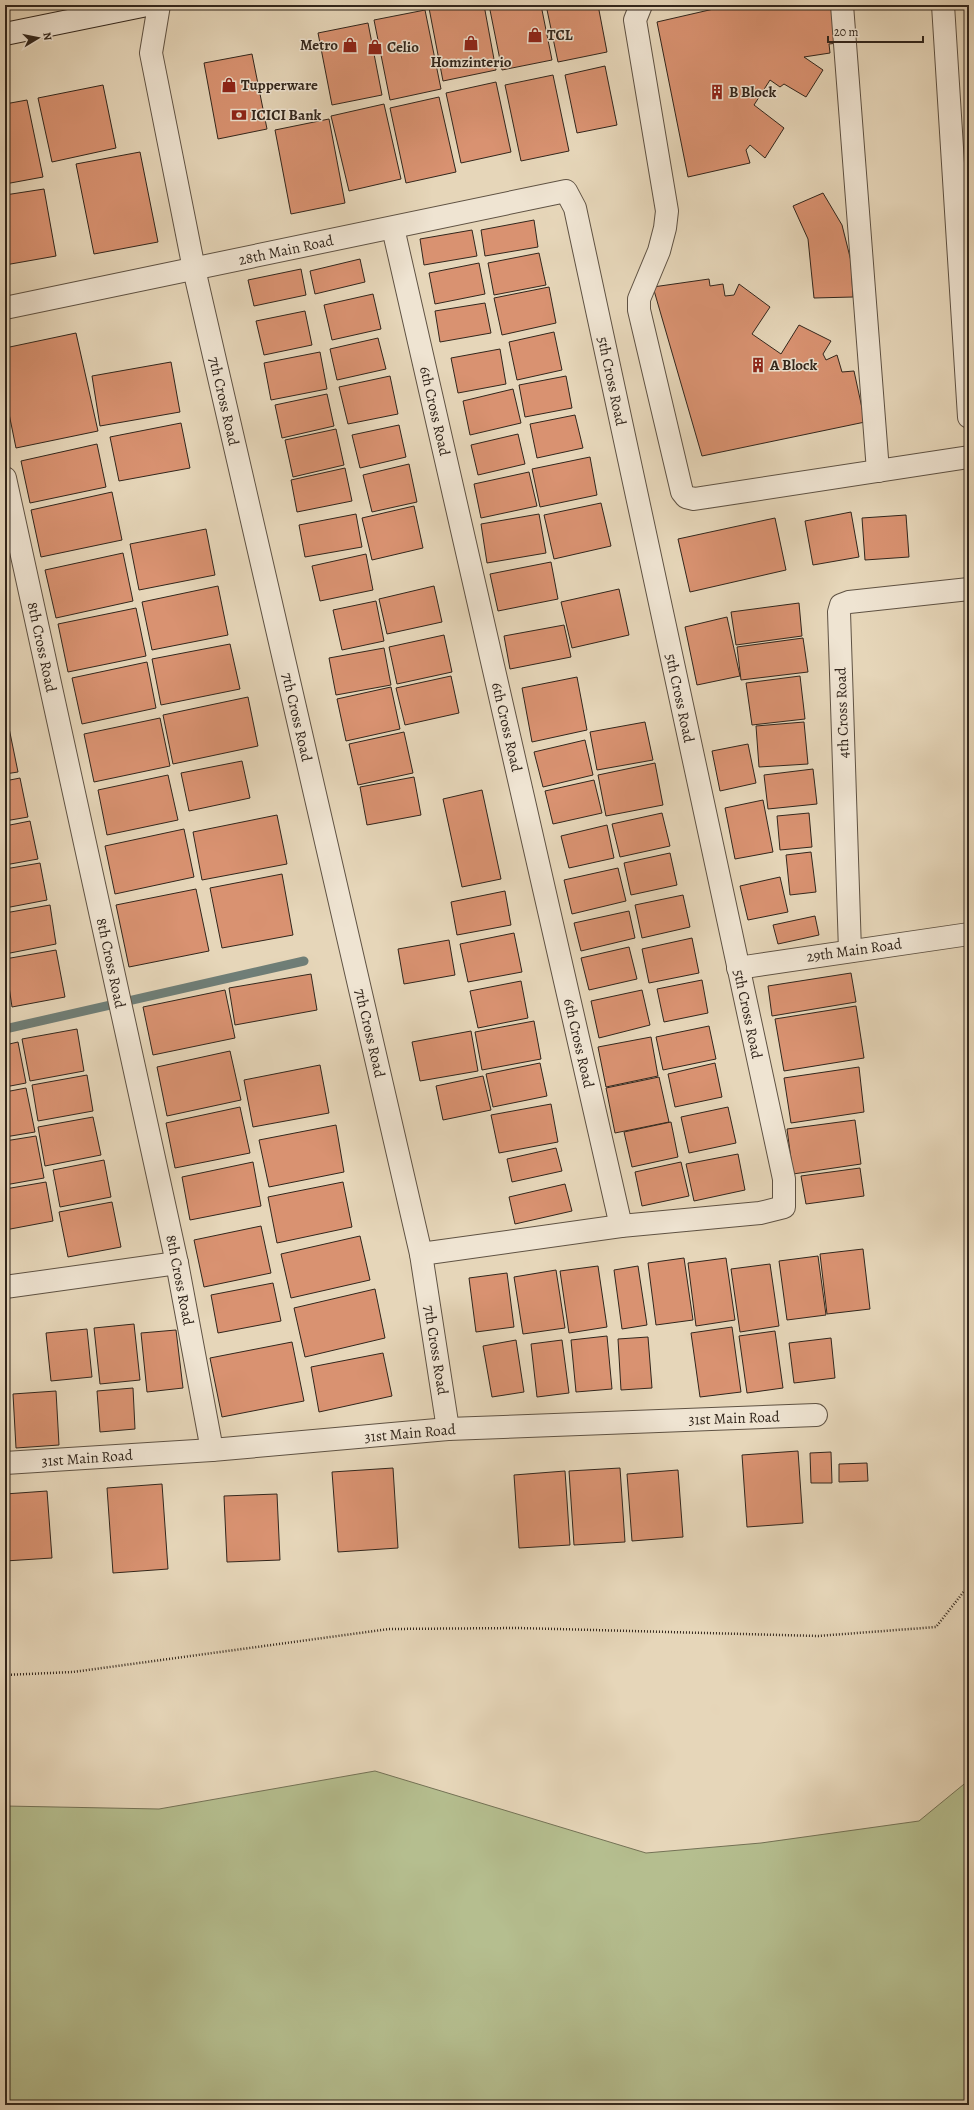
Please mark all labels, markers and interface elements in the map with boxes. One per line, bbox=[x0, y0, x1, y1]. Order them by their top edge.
north arrow bbox=[18, 18, 58, 58]
scale bar bbox=[828, 18, 923, 44]
text: 20 m bbox=[834, 24, 858, 40]
place label: TCL bbox=[547, 25, 573, 45]
shop icon: TCL bbox=[526, 26, 544, 44]
text: N bbox=[39, 31, 55, 42]
shop icon: Homzinterio bbox=[462, 34, 480, 52]
place label: Metro bbox=[300, 35, 338, 55]
shop icon: Metro bbox=[341, 36, 359, 54]
place label: Celio bbox=[387, 37, 419, 57]
shop icon: Celio bbox=[366, 38, 384, 56]
place label: Homzinterio bbox=[430, 52, 512, 72]
place label: Tupperware bbox=[241, 75, 318, 95]
shop icon: Tupperware bbox=[220, 76, 238, 94]
place label: B Block bbox=[729, 82, 777, 102]
building icon: B Block bbox=[708, 83, 726, 101]
place label: ICICI Bank bbox=[251, 105, 322, 125]
bank icon: ICICI Bank bbox=[230, 106, 248, 124]
street label: 28th Main Road bbox=[237, 230, 336, 270]
street label: 5th Cross Road bbox=[593, 335, 631, 428]
street label: 7th Cross Road bbox=[204, 355, 244, 448]
place label: A Block bbox=[769, 355, 817, 375]
building icon: A Block bbox=[749, 356, 767, 374]
street label: 6th Cross Road bbox=[415, 364, 455, 459]
street label: 8th Cross Road bbox=[23, 600, 62, 695]
street label: 5th Cross Road bbox=[661, 652, 699, 745]
street label: 4th Cross Road bbox=[830, 666, 854, 759]
street label: 7th Cross Road bbox=[277, 671, 317, 764]
street label: 6th Cross Road bbox=[487, 680, 527, 775]
street label: 8th Cross Road bbox=[92, 916, 131, 1011]
street label: 29th Main Road bbox=[805, 933, 904, 967]
street label: 5th Cross Road bbox=[729, 968, 767, 1061]
street label: 7th Cross Road bbox=[350, 987, 390, 1080]
street label: 6th Cross Road bbox=[559, 996, 599, 1091]
street label: 8th Cross Road bbox=[161, 1233, 199, 1328]
street label: 7th Cross Road bbox=[419, 1304, 453, 1397]
street label: 31st Main Road bbox=[688, 1406, 781, 1430]
street label: 31st Main Road bbox=[364, 1419, 457, 1447]
street label: 31st Main Road bbox=[41, 1445, 134, 1471]

